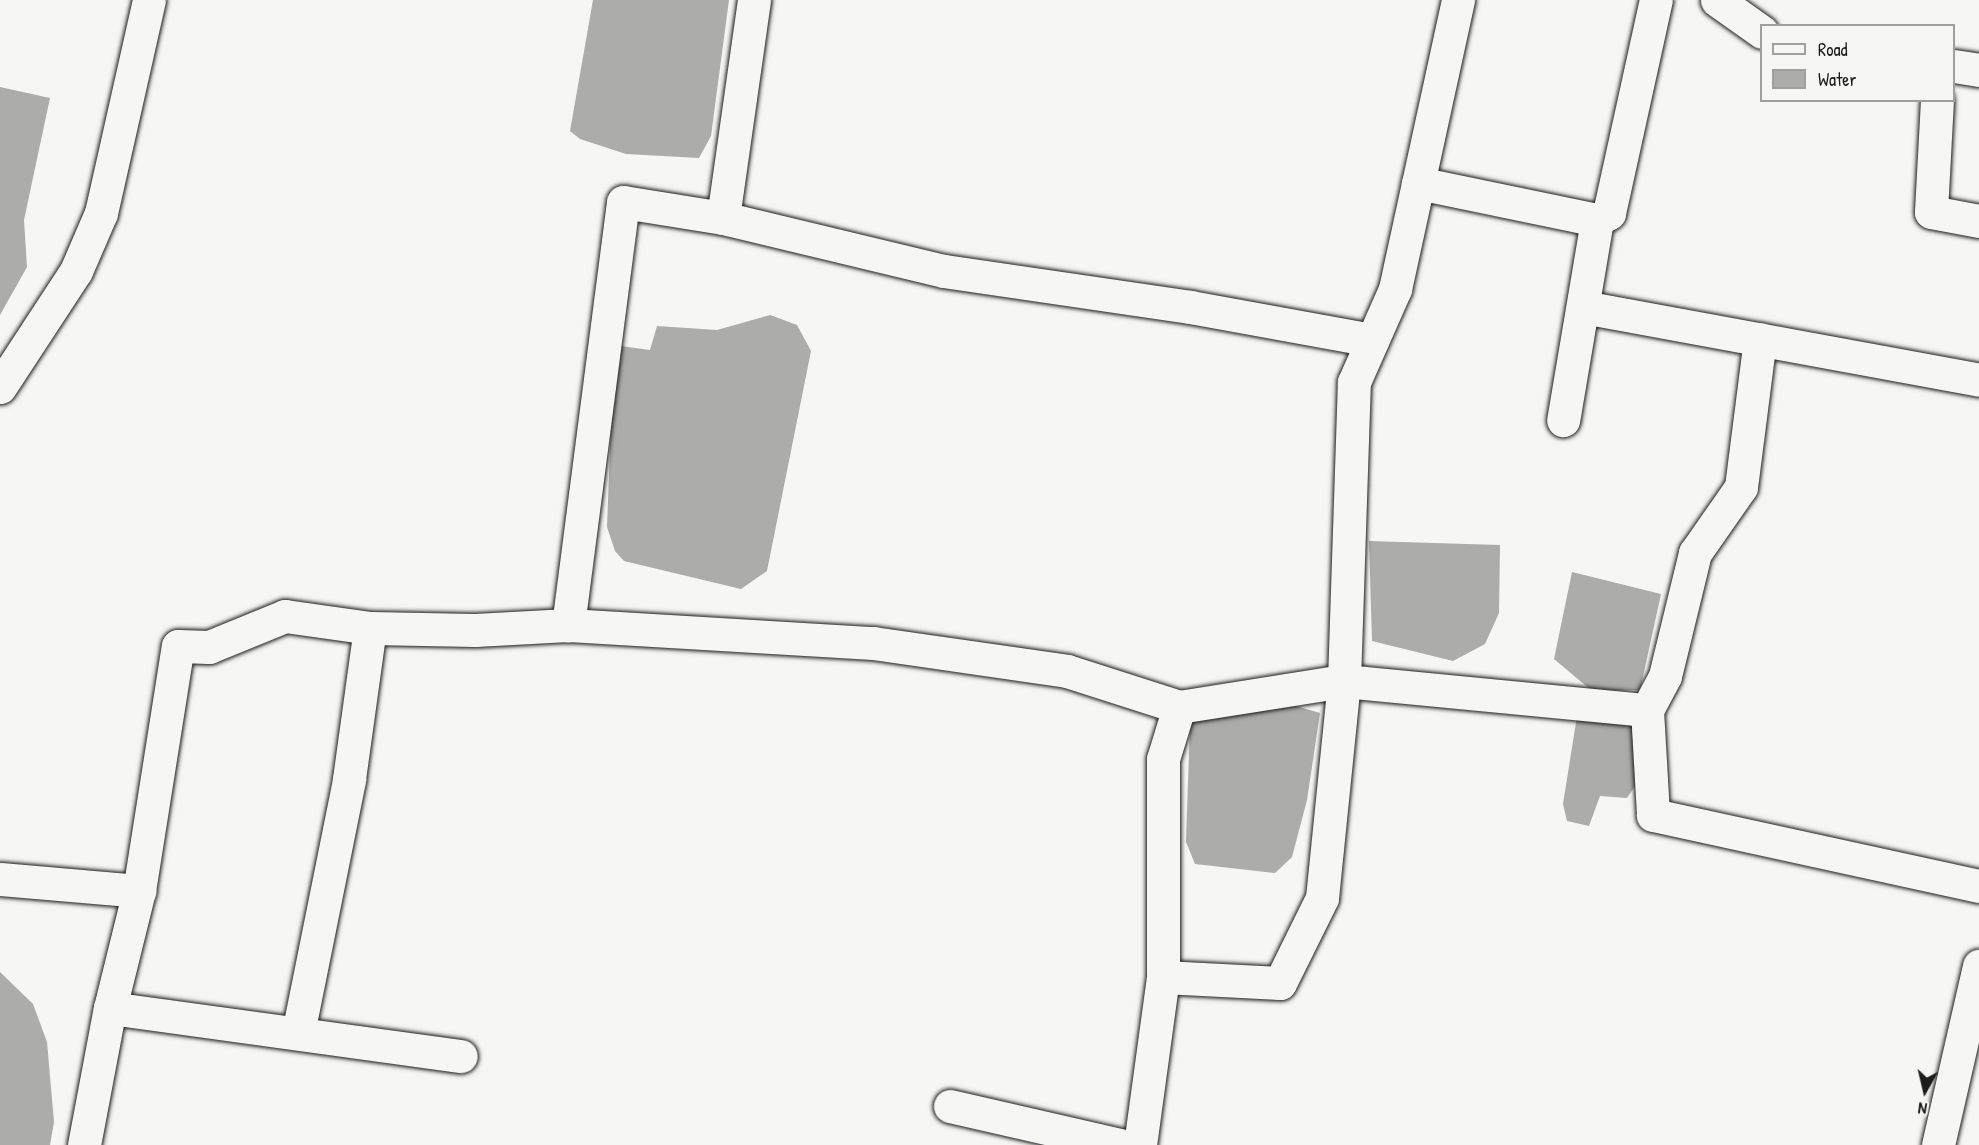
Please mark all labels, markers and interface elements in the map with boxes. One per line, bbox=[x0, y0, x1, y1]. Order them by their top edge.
legend bbox=[1760, 24, 1955, 102]
text: Road bbox=[1818, 37, 1848, 62]
text: Water bbox=[1818, 67, 1856, 92]
north arrow bbox=[1895, 1061, 1955, 1121]
text: N bbox=[1917, 1097, 1928, 1120]

